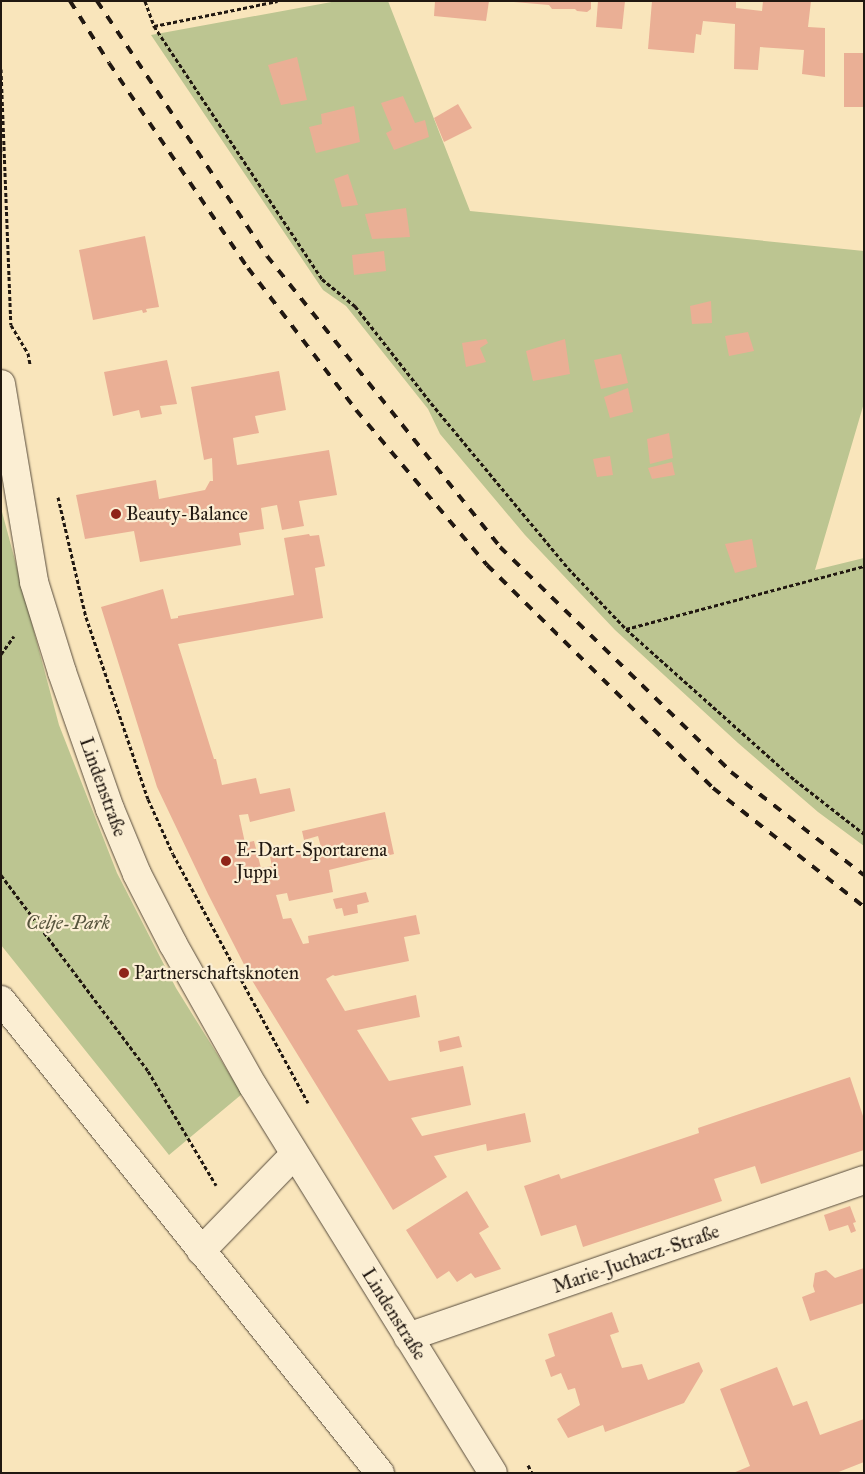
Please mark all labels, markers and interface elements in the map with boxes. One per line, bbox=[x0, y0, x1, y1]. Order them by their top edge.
place label: Beauty-Balance bbox=[126, 503, 248, 525]
marker: Beauty-Balance bbox=[110, 508, 122, 520]
street label: Lindenstraße bbox=[75, 734, 131, 840]
place label: E-Dart-Sportarena Juppi bbox=[236, 839, 387, 883]
marker: E-Dart-Sportarena Juppi bbox=[220, 855, 232, 867]
park label: Celje-Park bbox=[26, 912, 110, 934]
place label: Partnerschaftsknoten bbox=[134, 962, 299, 984]
marker: Partnerschaftsknoten bbox=[118, 967, 130, 979]
street label: Marie-Juchacz-Straße bbox=[550, 1220, 722, 1298]
street label: Lindenstraße bbox=[357, 1264, 431, 1364]

